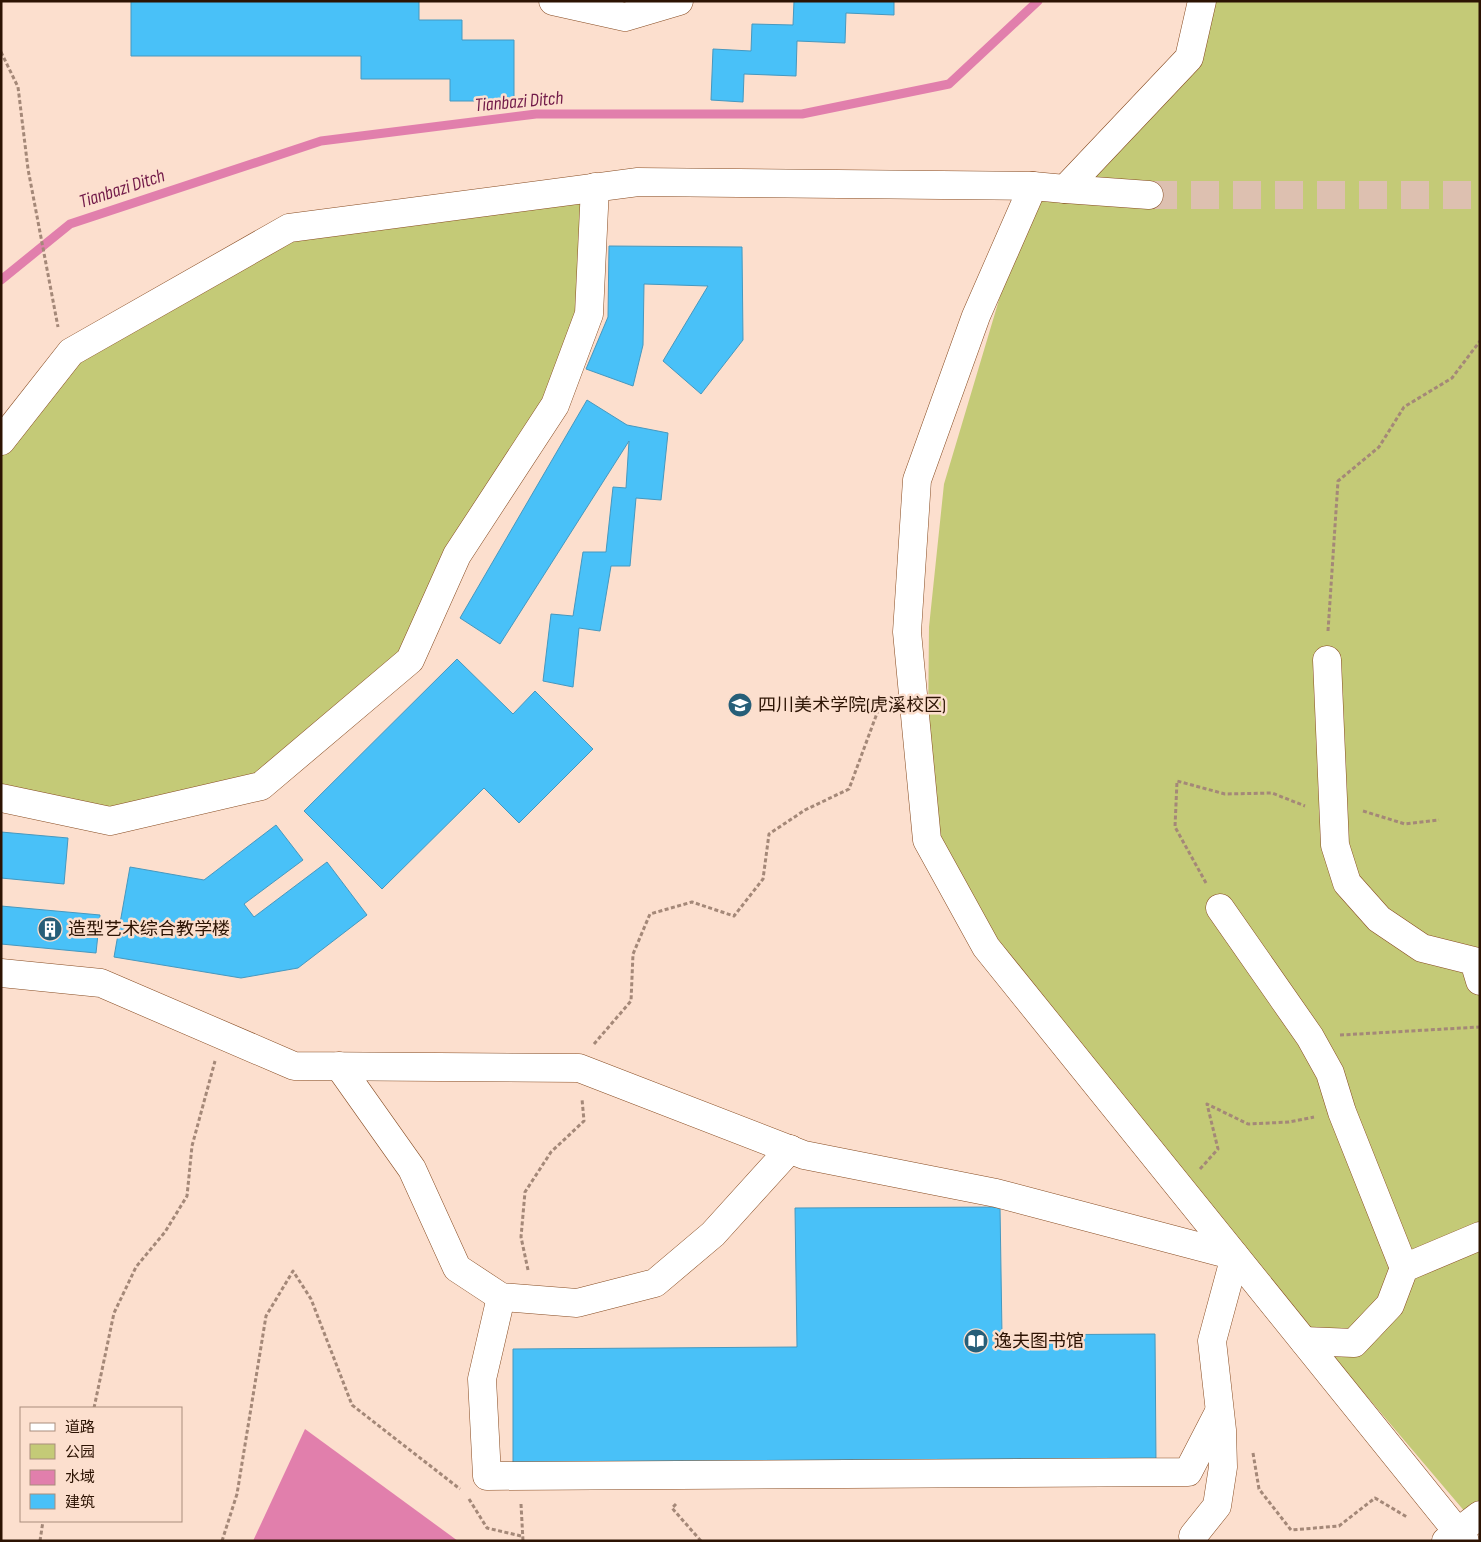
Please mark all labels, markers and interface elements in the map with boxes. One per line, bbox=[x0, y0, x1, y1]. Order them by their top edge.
water label: Tianbazi Ditch bbox=[474, 87, 564, 117]
water label: Tianbazi Ditch bbox=[76, 164, 168, 214]
school or university icon: 四川美术学院(虎溪校区) bbox=[727, 692, 753, 718]
place label: 四川美术学院(虎溪校区) bbox=[758, 695, 946, 716]
building icon: 造型艺术综合教学楼 bbox=[37, 916, 63, 942]
place label: 造型艺术综合教学楼 bbox=[68, 919, 230, 940]
library icon: 逸夫图书馆 bbox=[963, 1328, 989, 1354]
place label: 逸夫图书馆 bbox=[994, 1331, 1084, 1352]
legend bbox=[20, 1407, 182, 1522]
text: 道路 bbox=[65, 1418, 95, 1437]
text: 公园 bbox=[65, 1443, 95, 1462]
text: 水域 bbox=[65, 1468, 95, 1487]
text: 建筑 bbox=[65, 1493, 95, 1512]

